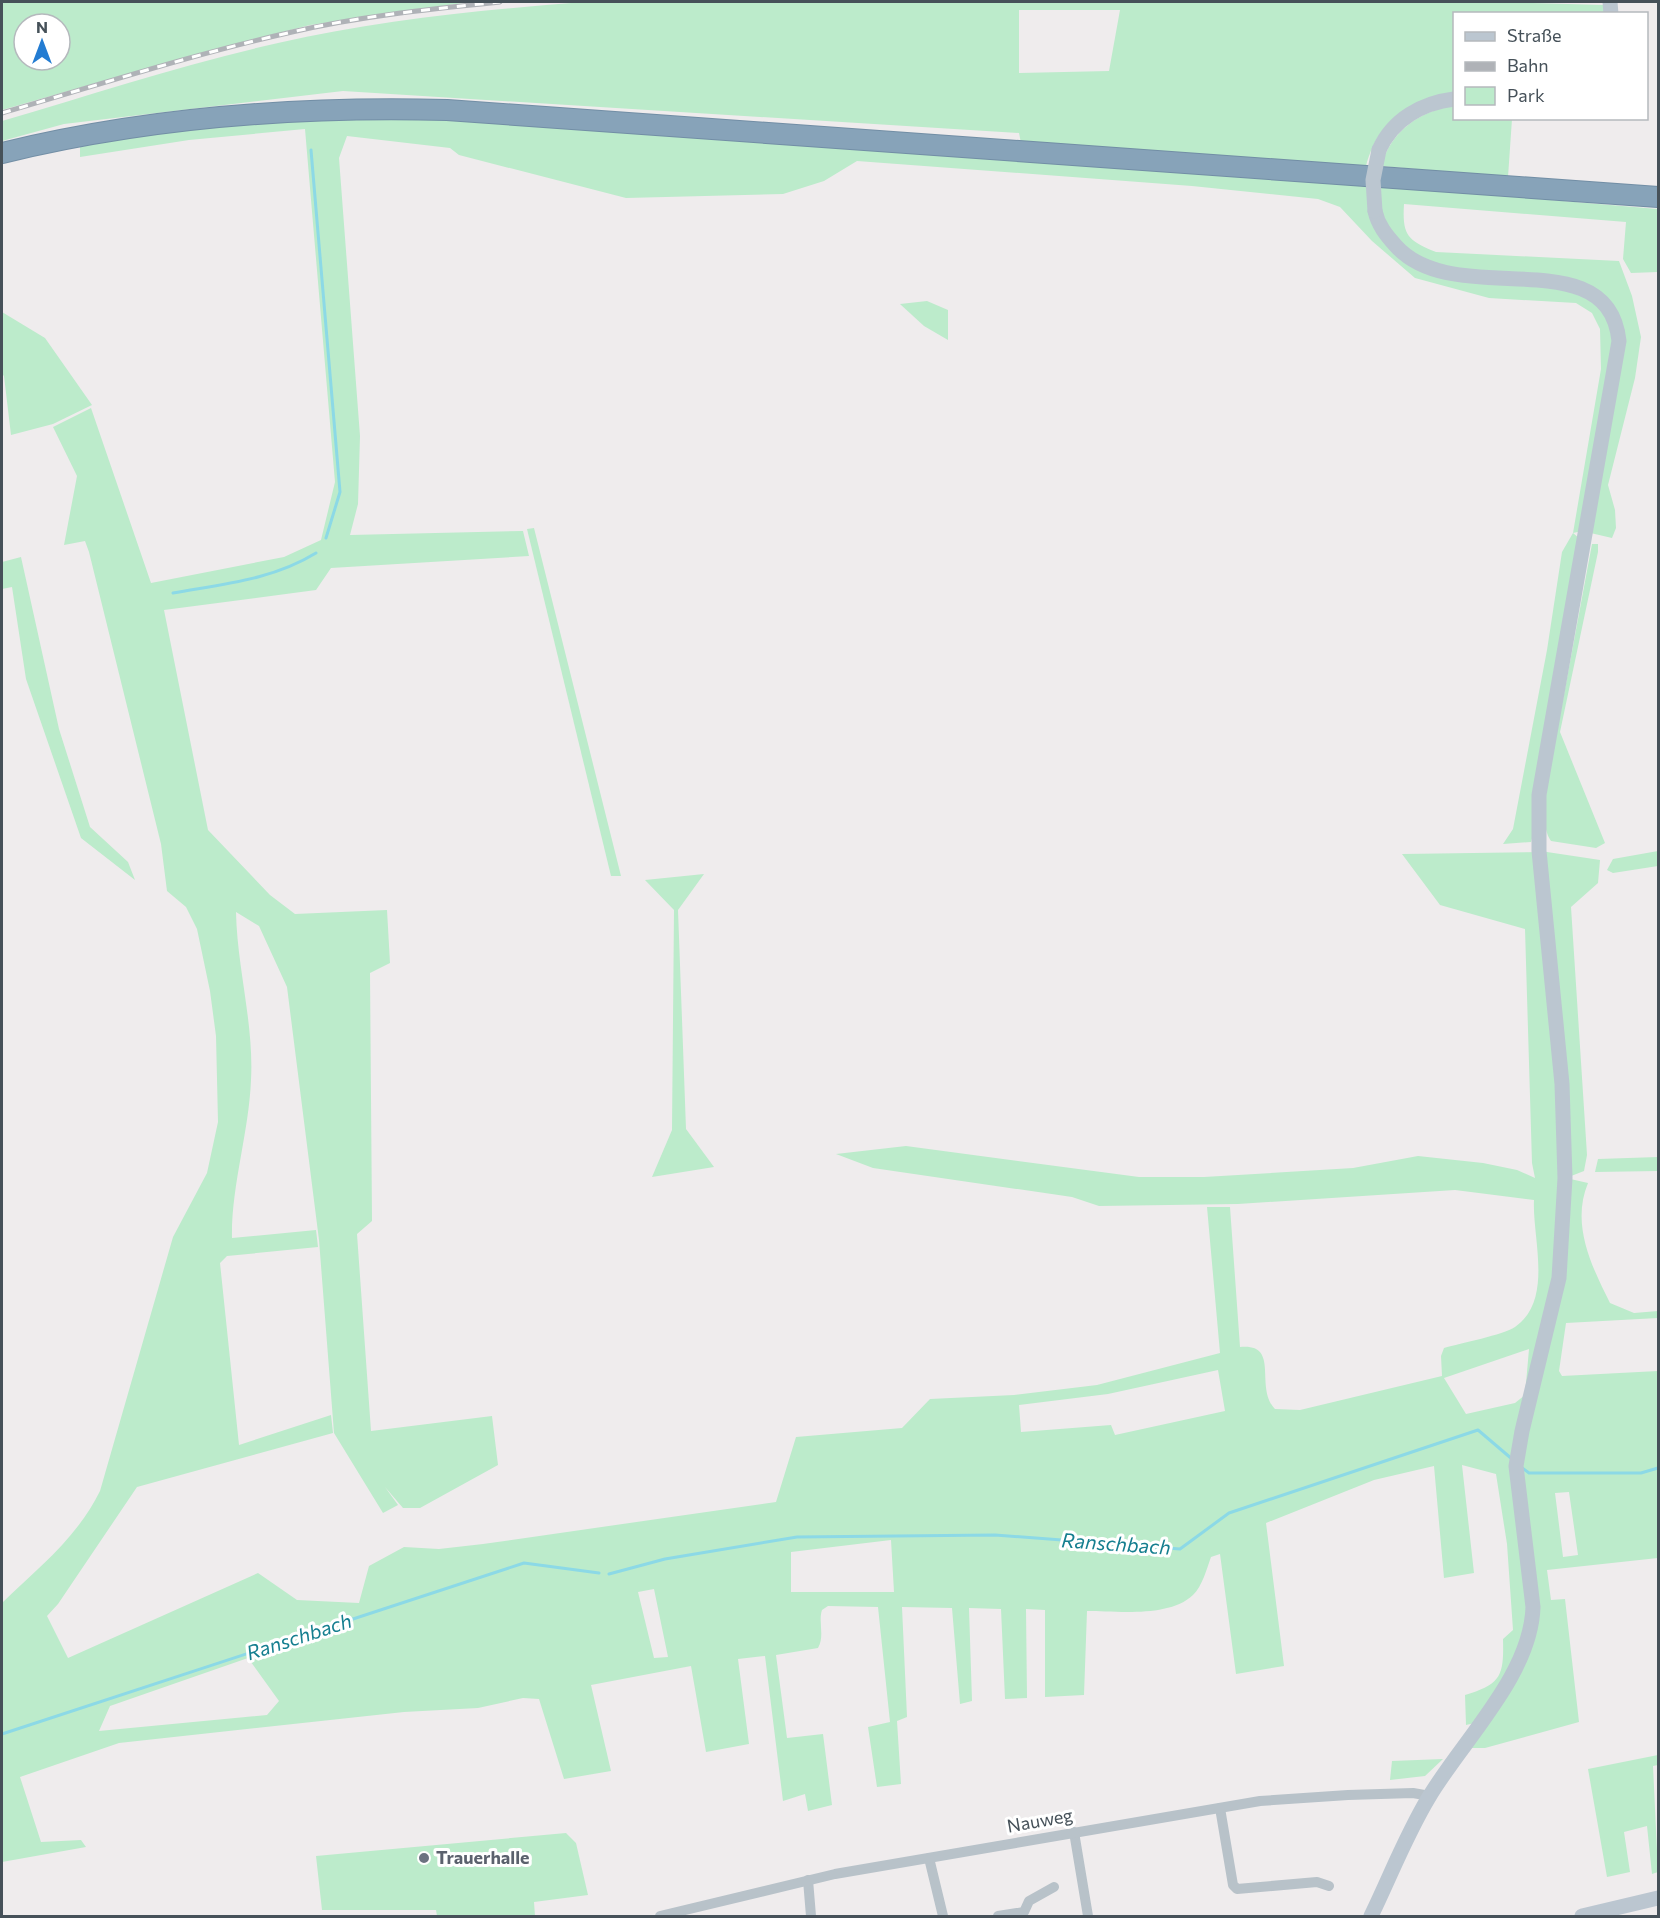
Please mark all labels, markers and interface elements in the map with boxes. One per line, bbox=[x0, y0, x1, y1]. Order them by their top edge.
north arrow bbox=[12, 12, 72, 72]
legend bbox=[1453, 12, 1648, 120]
text: N bbox=[36, 17, 48, 36]
text: Straße bbox=[1507, 24, 1562, 46]
text: Bahn bbox=[1507, 54, 1549, 76]
text: Park bbox=[1507, 84, 1545, 106]
water label: Ranschbach bbox=[1061, 1527, 1171, 1559]
water label: Ranschbach bbox=[243, 1608, 354, 1664]
street label: Nauweg bbox=[1005, 1803, 1075, 1837]
place label: Trauerhalle bbox=[436, 1846, 530, 1868]
marker: Trauerhalle bbox=[417, 1851, 431, 1865]

